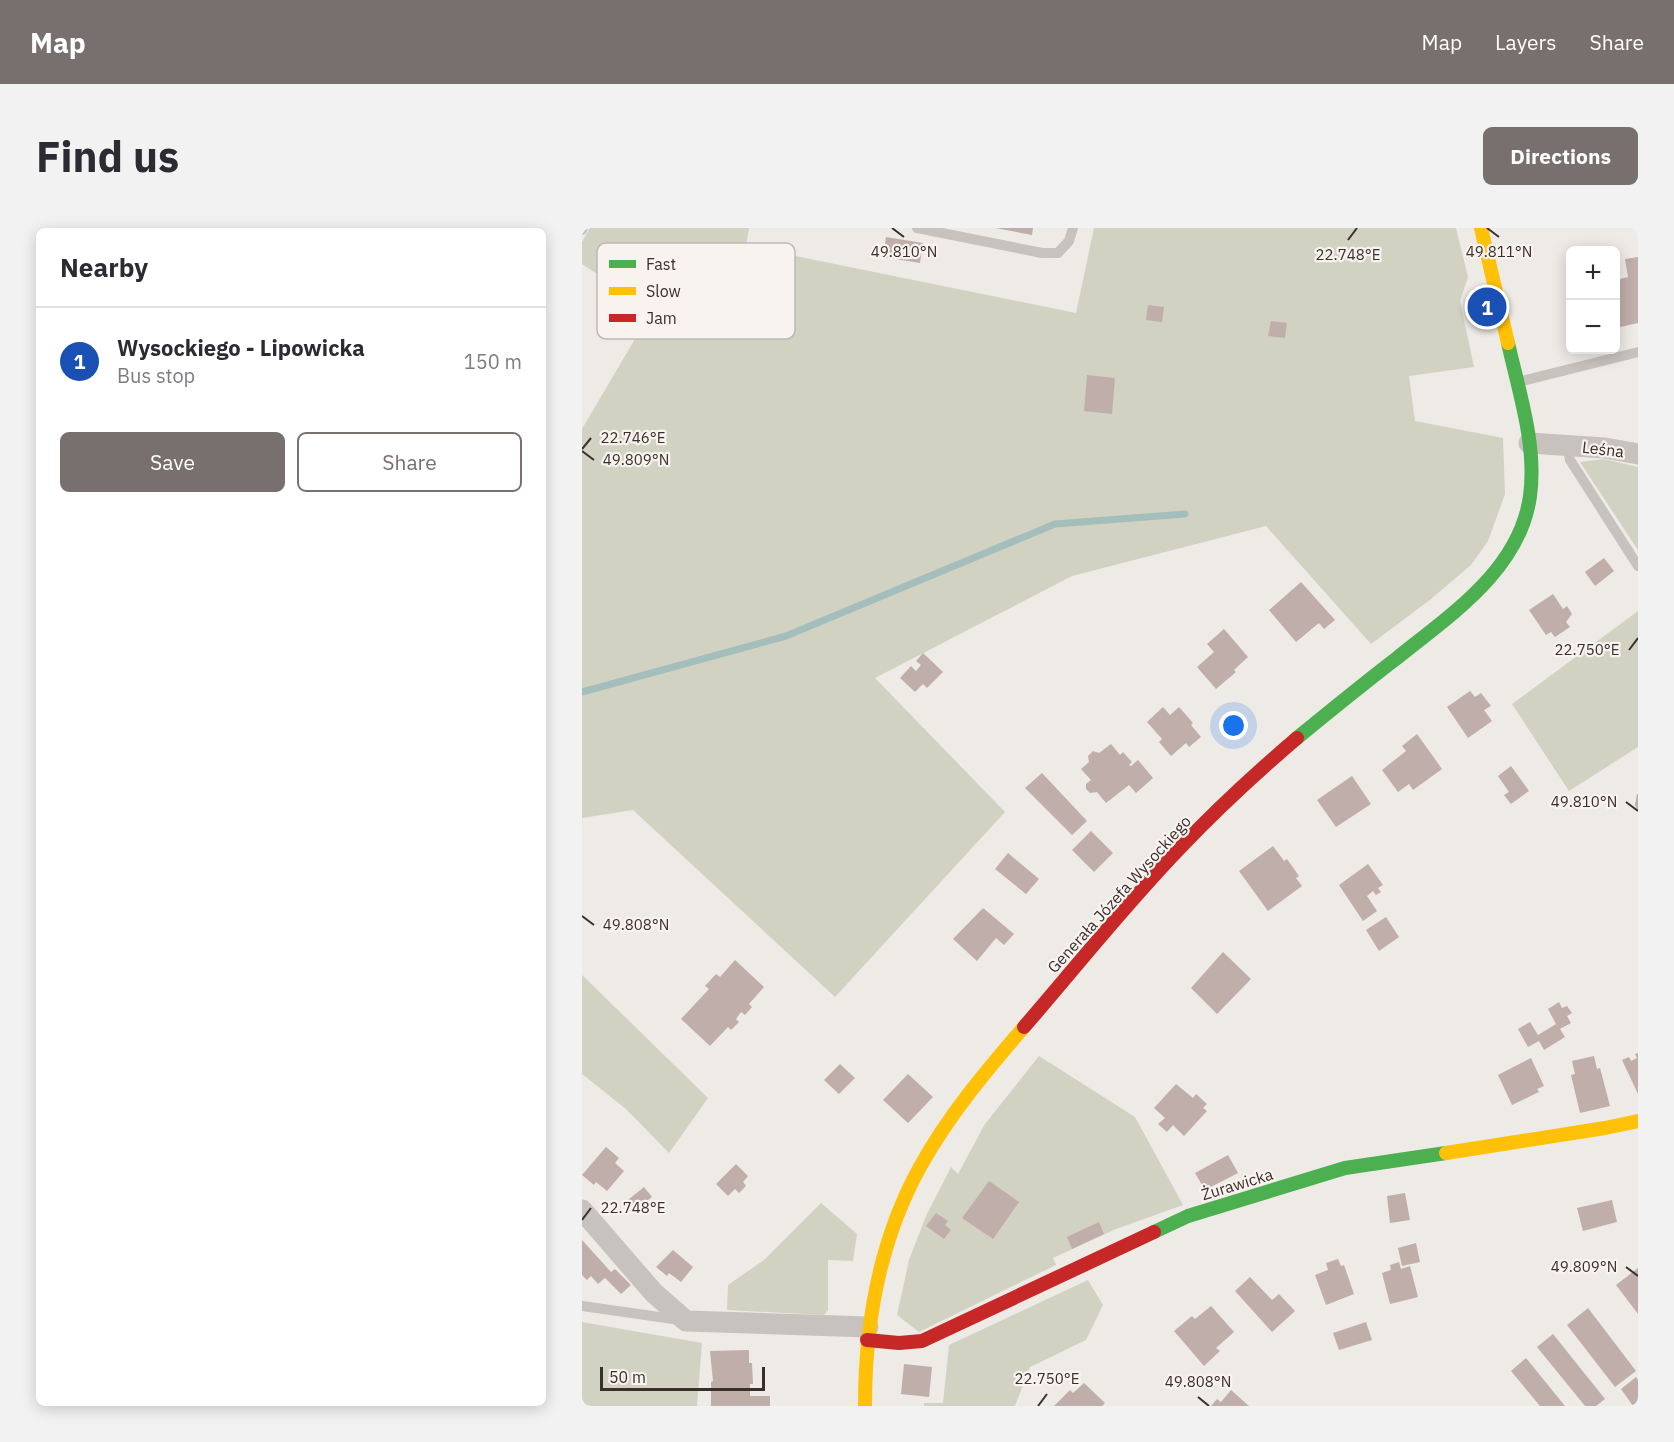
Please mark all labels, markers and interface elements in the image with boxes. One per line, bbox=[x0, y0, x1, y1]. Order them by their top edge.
text: Map bbox=[30, 24, 86, 61]
text: Map bbox=[1422, 28, 1462, 56]
text: Layers bbox=[1495, 28, 1557, 56]
text: Share bbox=[1590, 28, 1644, 56]
button: Directions bbox=[1483, 127, 1638, 185]
text: Find us bbox=[36, 129, 179, 184]
text: 49.810°N bbox=[871, 242, 937, 261]
text: 49.811°N bbox=[1466, 242, 1532, 261]
legend bbox=[597, 243, 795, 339]
text: 22.748°E bbox=[1316, 245, 1380, 264]
map controls bbox=[1566, 246, 1620, 354]
button: + bbox=[1566, 246, 1620, 300]
text: Nearby bbox=[60, 250, 148, 284]
text: Fast bbox=[646, 254, 676, 274]
text: Slow bbox=[646, 281, 681, 301]
pin: 1 bbox=[1468, 284, 1506, 329]
button: − bbox=[1566, 300, 1620, 354]
text: Jam bbox=[646, 308, 677, 328]
text: Wysockiego - Lipowicka bbox=[117, 333, 365, 362]
text: 1 bbox=[74, 348, 86, 375]
text: 150 m bbox=[464, 348, 522, 375]
text: Bus stop bbox=[117, 362, 195, 389]
text: 22.746°E bbox=[601, 428, 665, 447]
button: Save bbox=[60, 432, 285, 492]
button: Share bbox=[297, 432, 522, 492]
street label: Leśna bbox=[1581, 437, 1626, 462]
text: 49.809°N bbox=[603, 450, 669, 469]
text: 22.750°E bbox=[1555, 640, 1619, 659]
your location bbox=[1219, 711, 1248, 740]
text: 49.810°N bbox=[1551, 792, 1617, 811]
street label: Generała Józefa Wysockiego bbox=[1043, 811, 1195, 977]
text: 49.808°N bbox=[603, 915, 669, 934]
street label: Żurawicka bbox=[1199, 1164, 1276, 1204]
text: 22.748°E bbox=[601, 1198, 665, 1217]
text: 49.809°N bbox=[1551, 1257, 1617, 1276]
scale bar bbox=[600, 1364, 765, 1392]
text: 50 m bbox=[609, 1367, 646, 1387]
text: 22.750°E bbox=[1015, 1369, 1079, 1388]
text: 49.808°N bbox=[1165, 1372, 1231, 1391]

